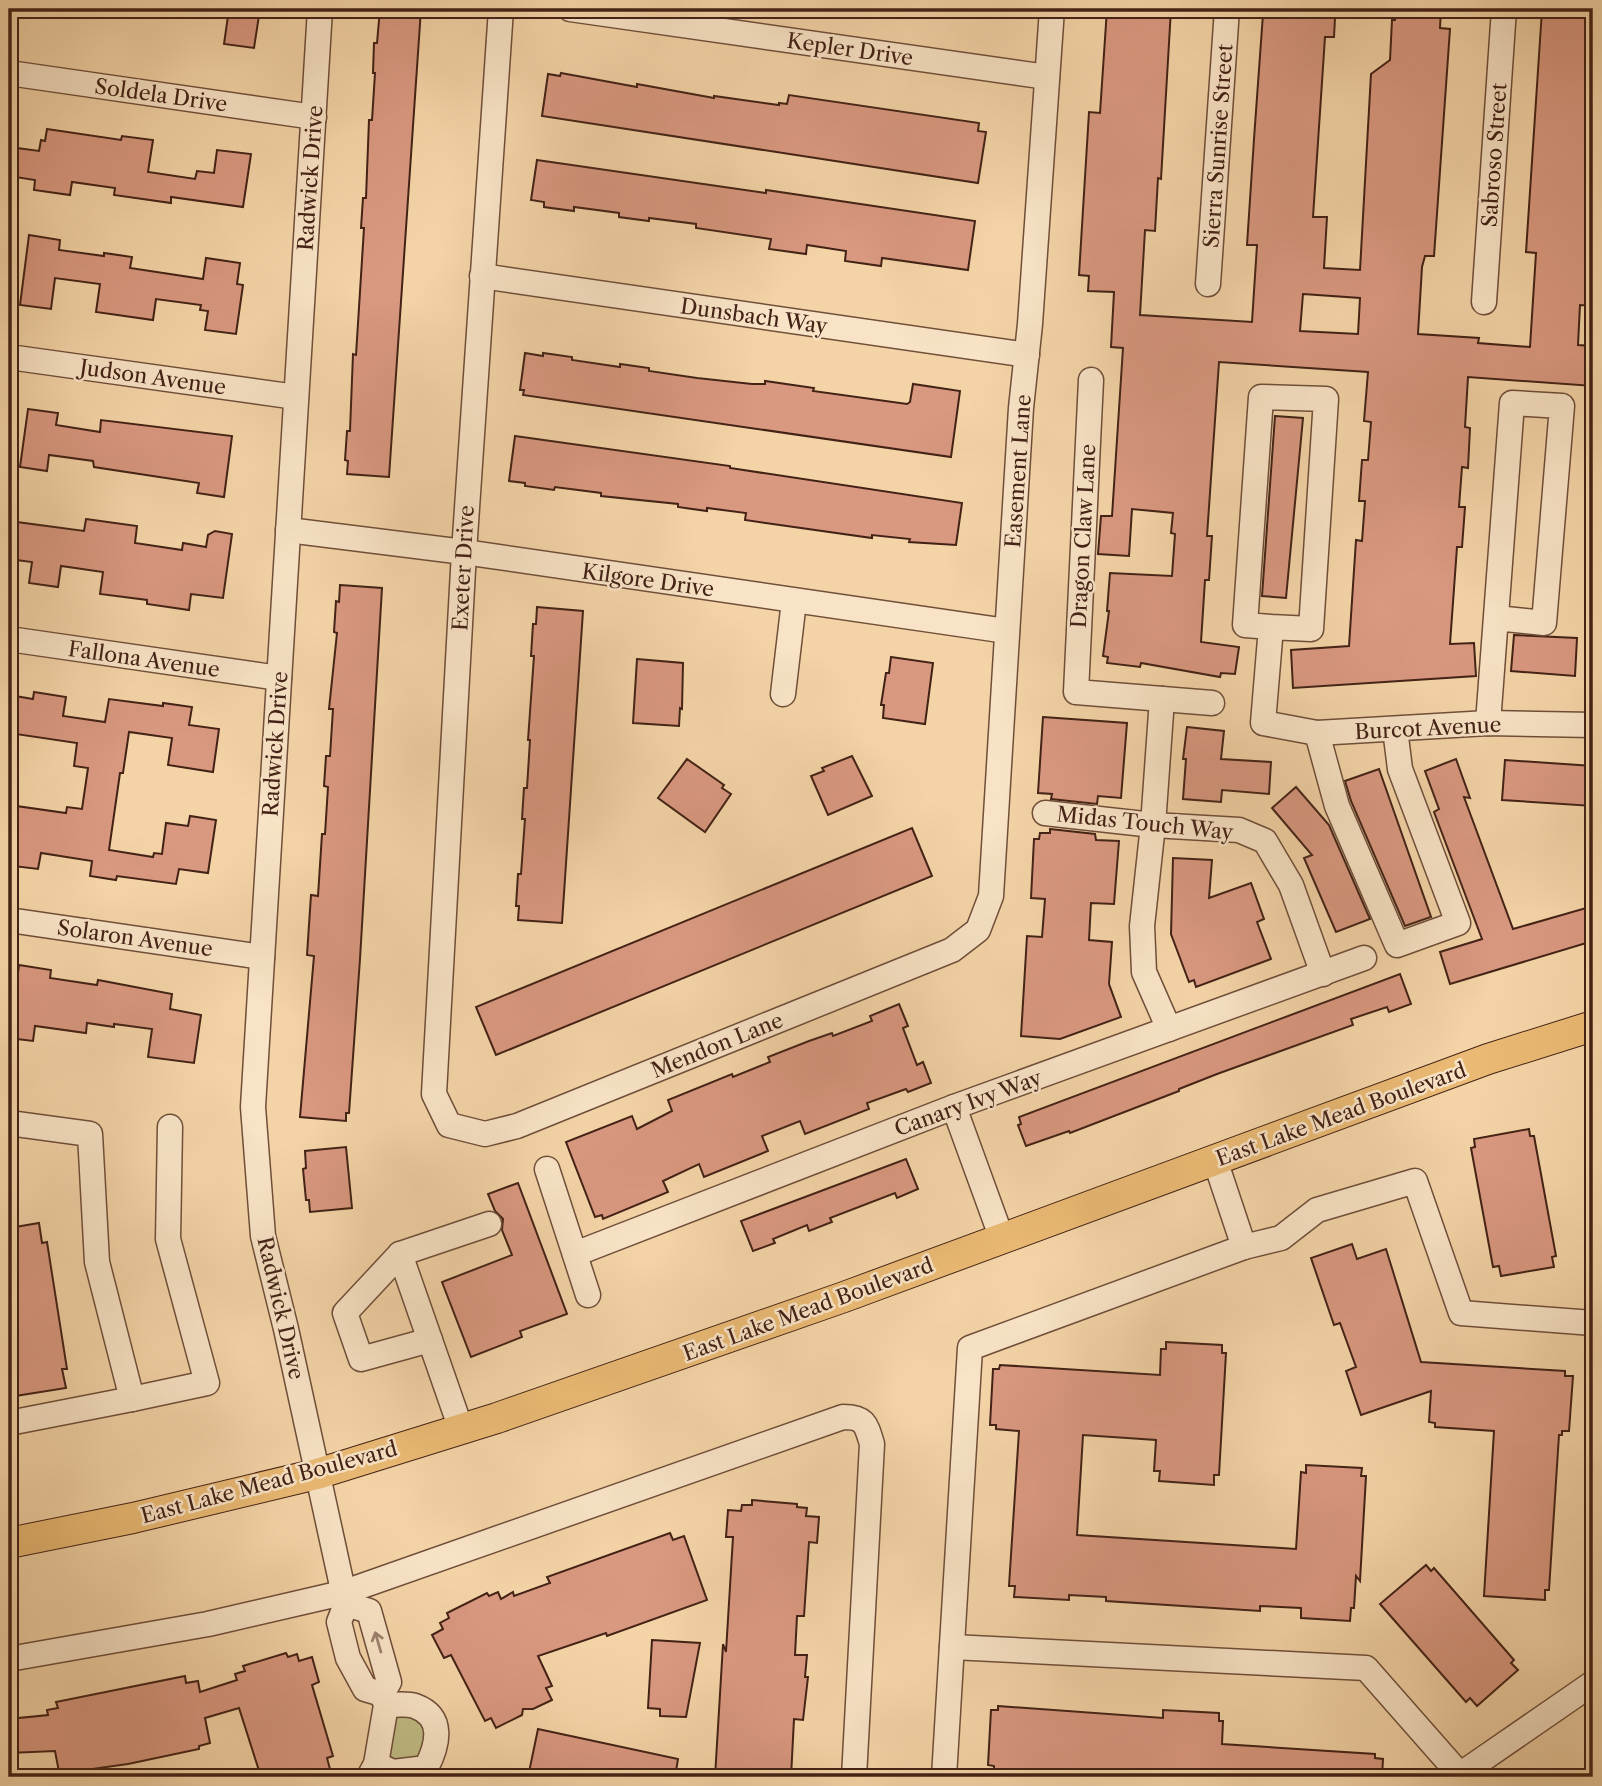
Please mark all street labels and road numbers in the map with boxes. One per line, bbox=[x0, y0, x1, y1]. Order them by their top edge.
street label: Kepler Drive bbox=[785, 28, 915, 70]
street label: Sierra Sunrise Street bbox=[1198, 42, 1238, 249]
street label: Soldela Drive bbox=[93, 73, 229, 117]
street label: Sabroso Street bbox=[1476, 81, 1512, 228]
street label: Radwick Drive bbox=[292, 104, 328, 252]
street label: Dunsbach Way bbox=[679, 293, 829, 339]
street label: Judson Avenue bbox=[75, 354, 228, 400]
street label: Easement Lane bbox=[1000, 393, 1036, 549]
street label: Dragon Claw Lane bbox=[1066, 443, 1100, 629]
street label: Exeter Drive bbox=[447, 505, 479, 631]
street label: Kilgore Drive bbox=[580, 558, 716, 602]
street label: Fallona Avenue bbox=[67, 636, 221, 682]
street label: Radwick Drive bbox=[257, 670, 293, 818]
street label: Burcot Avenue bbox=[1354, 712, 1502, 744]
street label: Midas Touch Way bbox=[1055, 801, 1235, 845]
street label: Solaron Avenue bbox=[56, 915, 214, 961]
street label: Mendon Lane bbox=[648, 1007, 786, 1083]
street label: East Lake Mead Boulevard bbox=[1213, 1057, 1470, 1171]
street label: Canary Ivy Way bbox=[891, 1065, 1045, 1141]
street label: Radwick Drive bbox=[252, 1234, 310, 1382]
street label: East Lake Mead Boulevard bbox=[680, 1252, 937, 1366]
street label: East Lake Mead Boulevard bbox=[138, 1436, 400, 1528]

